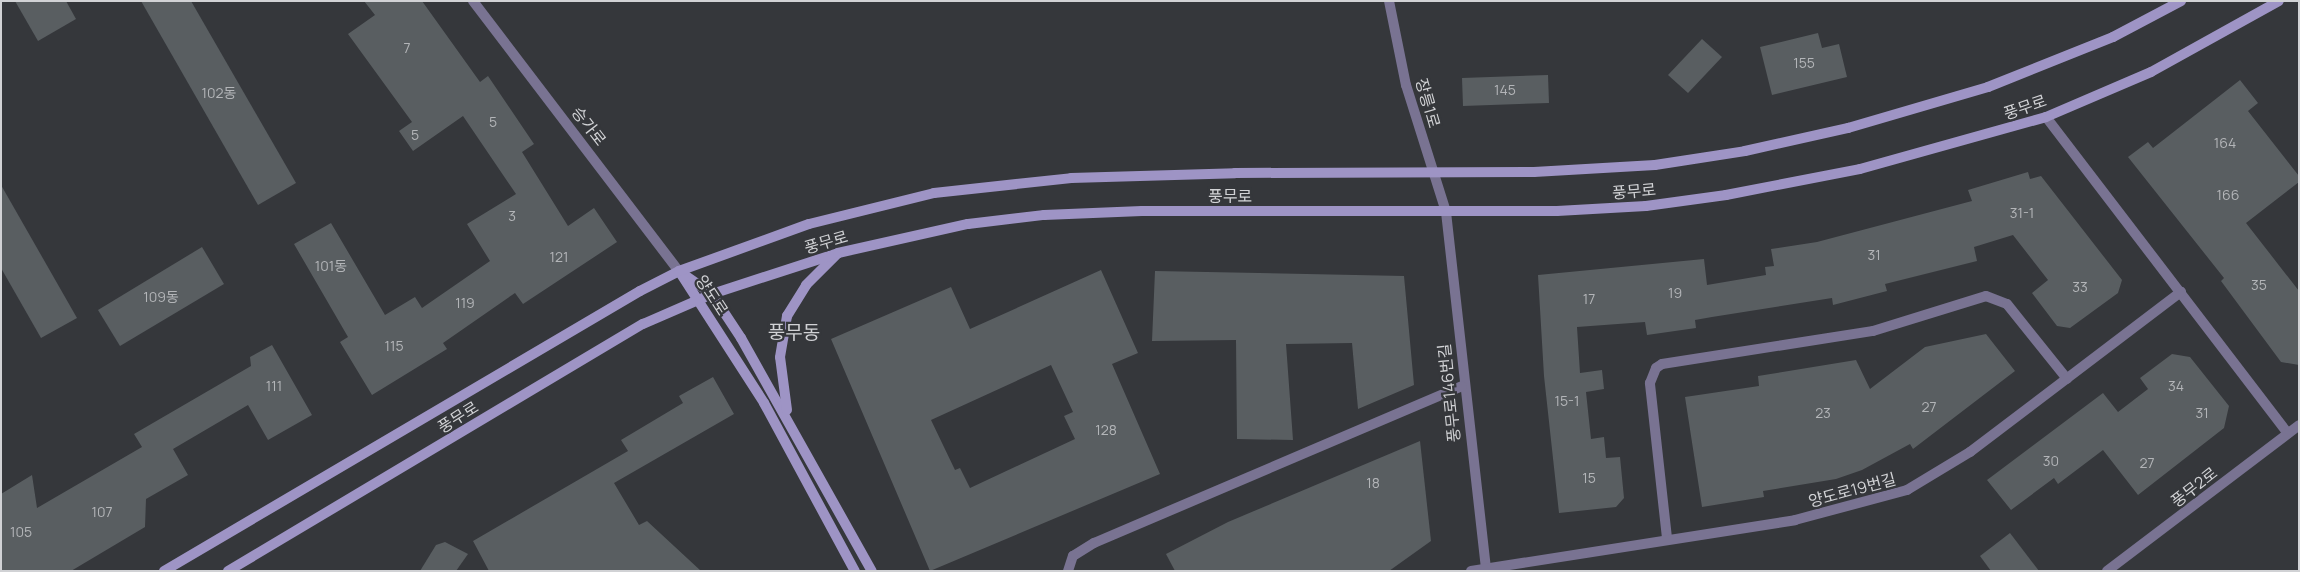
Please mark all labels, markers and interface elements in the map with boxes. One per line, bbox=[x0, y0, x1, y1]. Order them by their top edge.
house number: 7 bbox=[403, 40, 411, 56]
house number: 155 bbox=[1793, 55, 1815, 71]
street label: 장릉1로 bbox=[1412, 76, 1444, 130]
house number: 145 bbox=[1494, 82, 1516, 98]
house number: 102동 bbox=[202, 85, 236, 101]
street label: 풍무로 bbox=[2001, 91, 2049, 123]
street label: 승가로 bbox=[568, 103, 610, 149]
house number: 5 bbox=[489, 114, 497, 130]
house number: 5 bbox=[411, 127, 419, 143]
house number: 164 bbox=[2214, 135, 2236, 151]
street label: 풍무로 bbox=[1611, 180, 1657, 202]
street label: 풍무로 bbox=[1208, 186, 1252, 206]
house number: 166 bbox=[2217, 187, 2239, 203]
house number: 31-1 bbox=[2010, 205, 2034, 221]
house number: 3 bbox=[508, 208, 516, 224]
street label: 풍무로 bbox=[802, 227, 850, 257]
house number: 31 bbox=[1867, 247, 1881, 263]
house number: 121 bbox=[550, 249, 568, 265]
house number: 101동 bbox=[315, 258, 347, 274]
street label: 양도로 bbox=[692, 271, 732, 319]
house number: 35 bbox=[2251, 277, 2267, 293]
house number: 33 bbox=[2072, 279, 2088, 295]
house number: 19 bbox=[1668, 285, 1682, 301]
house number: 109동 bbox=[143, 289, 179, 305]
house number: 17 bbox=[1583, 291, 1595, 307]
house number: 119 bbox=[455, 295, 475, 311]
district label: 풍무동 bbox=[768, 322, 820, 344]
house number: 115 bbox=[384, 338, 404, 354]
street label: 풍무로146번길 bbox=[1434, 343, 1464, 443]
house number: 111 bbox=[266, 378, 282, 394]
house number: 34 bbox=[2168, 378, 2184, 394]
house number: 15-1 bbox=[1555, 393, 1579, 409]
street label: 풍무로 bbox=[434, 397, 482, 437]
house number: 27 bbox=[1921, 399, 1937, 415]
house number: 23 bbox=[1815, 405, 1831, 421]
house number: 31 bbox=[2195, 405, 2209, 421]
house number: 128 bbox=[1095, 422, 1117, 438]
house number: 30 bbox=[2043, 453, 2059, 469]
house number: 27 bbox=[2139, 455, 2155, 471]
street label: 풍무2로 bbox=[2167, 463, 2221, 511]
street label: 양도로19번길 bbox=[1806, 469, 1898, 511]
house number: 15 bbox=[1582, 470, 1596, 486]
house number: 18 bbox=[1366, 475, 1380, 491]
house number: 107 bbox=[91, 504, 113, 520]
house number: 105 bbox=[10, 524, 32, 540]

